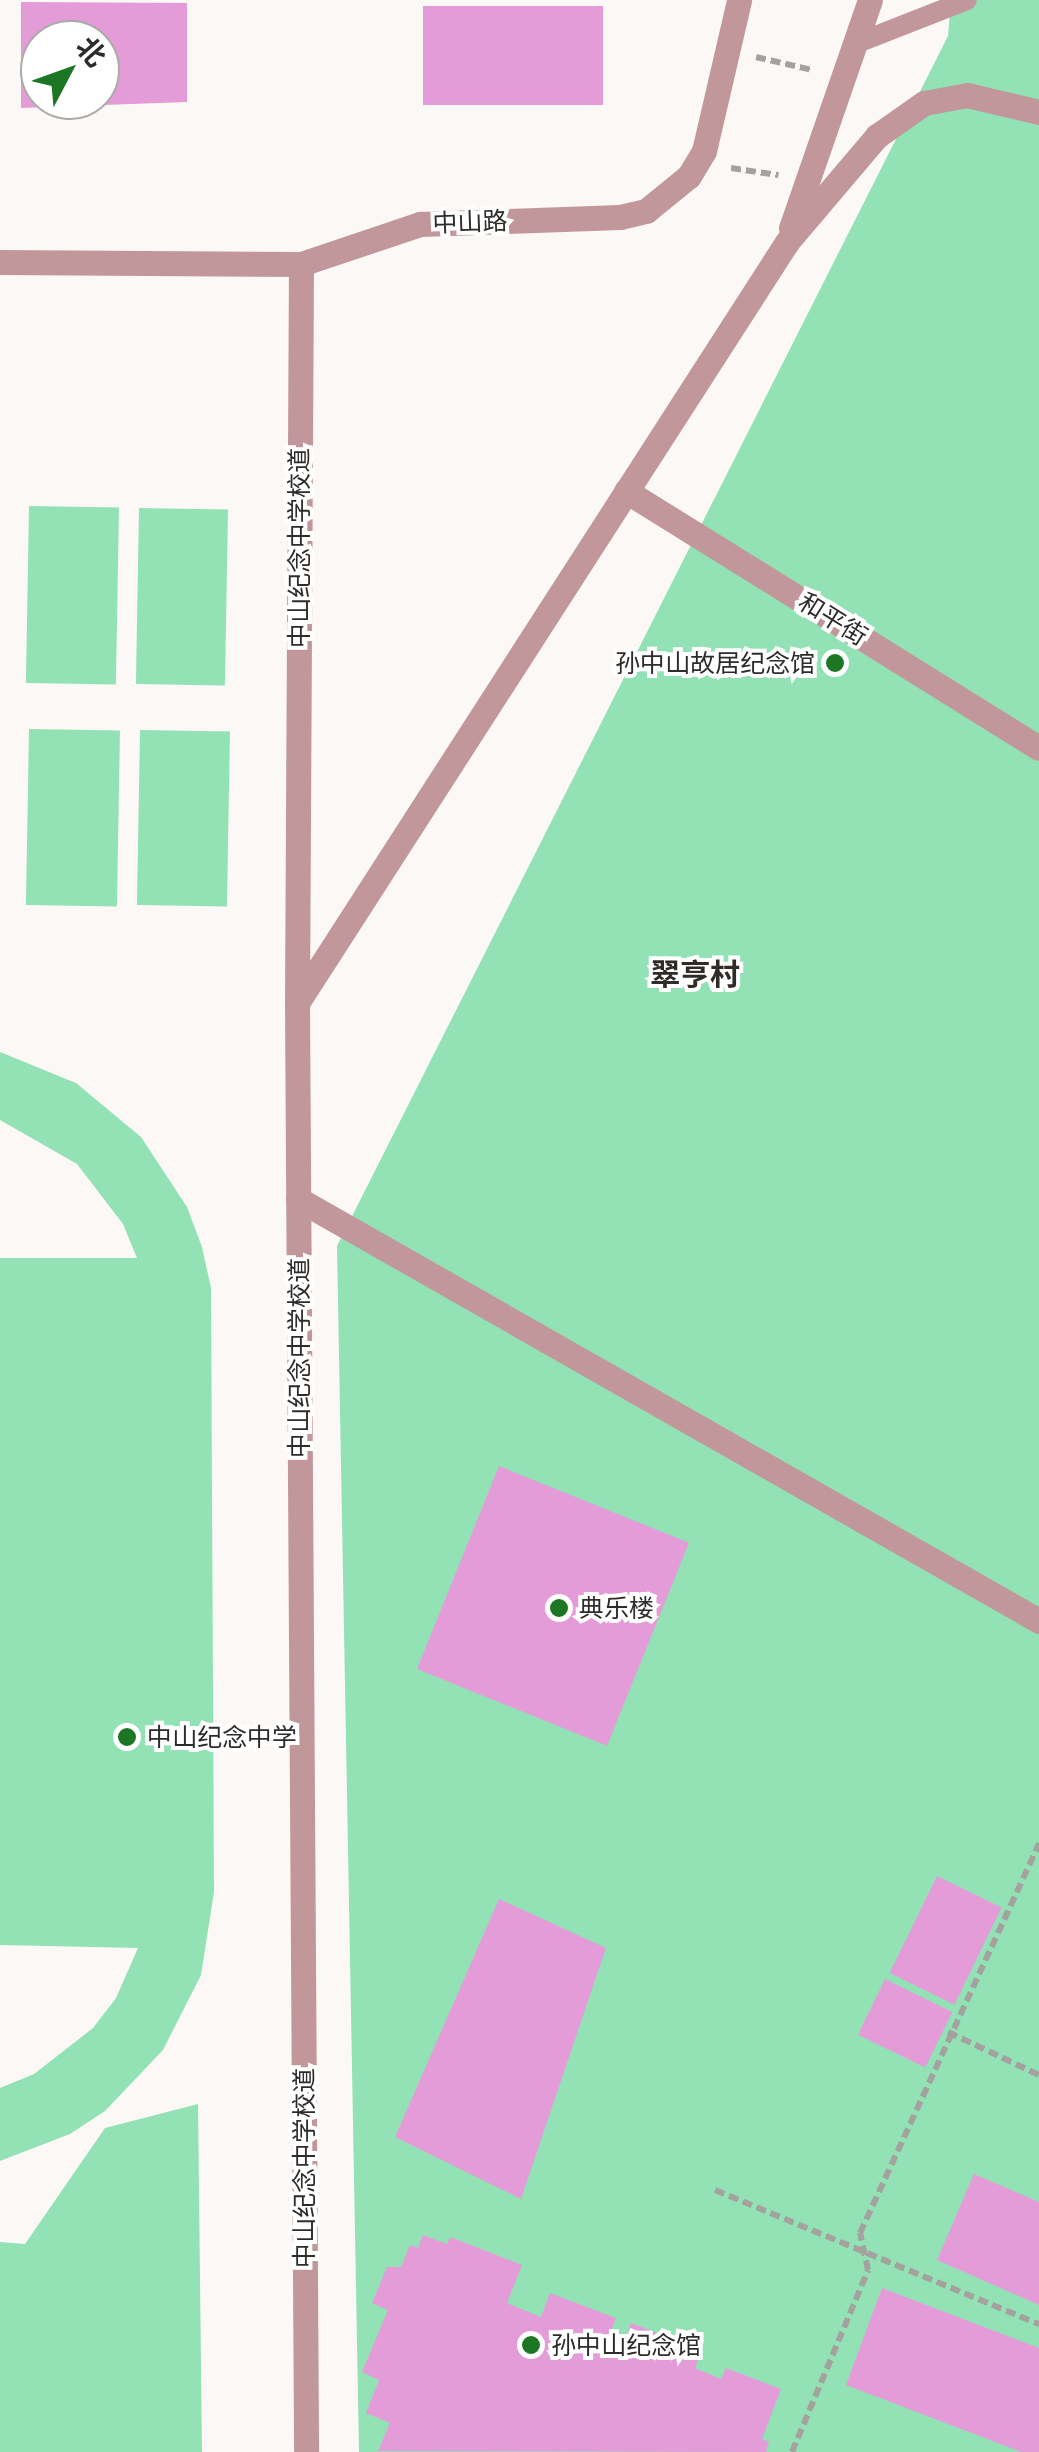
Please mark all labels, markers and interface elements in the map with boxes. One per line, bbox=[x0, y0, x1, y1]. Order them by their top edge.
north arrow bbox=[20, 20, 120, 120]
text: 北 bbox=[68, 29, 115, 74]
street label: 中山路 bbox=[432, 206, 508, 238]
street label: 中山纪念中学校道 bbox=[284, 448, 314, 648]
street label: 和平街 bbox=[793, 586, 873, 652]
place label: 孙中山故居纪念馆 bbox=[615, 648, 815, 678]
marker: 孙中山故居纪念馆 bbox=[824, 652, 846, 674]
district label: 翠亨村 bbox=[650, 956, 740, 992]
street label: 中山纪念中学校道 bbox=[284, 1258, 314, 1458]
place label: 典乐楼 bbox=[579, 1593, 654, 1623]
marker: 典乐楼 bbox=[548, 1597, 570, 1619]
place label: 中山纪念中学 bbox=[147, 1722, 297, 1752]
marker: 中山纪念中学 bbox=[116, 1726, 138, 1748]
street label: 中山纪念中学校道 bbox=[289, 2068, 319, 2268]
place label: 孙中山纪念馆 bbox=[551, 2330, 701, 2360]
marker: 孙中山纪念馆 bbox=[520, 2334, 542, 2356]

